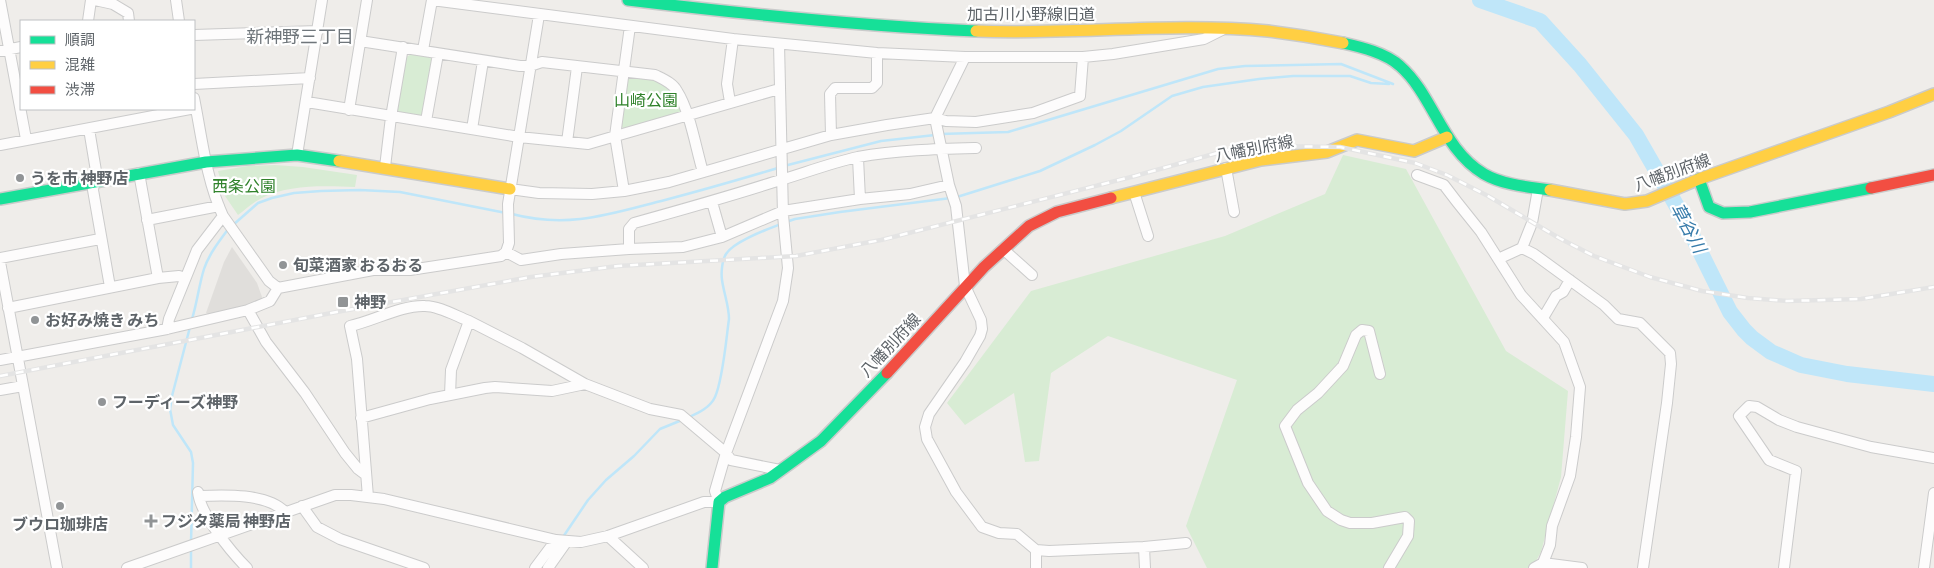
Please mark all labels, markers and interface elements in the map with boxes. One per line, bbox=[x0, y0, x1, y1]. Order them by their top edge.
street label: 加古川小野線旧道 bbox=[967, 5, 1095, 23]
legend bbox=[20, 20, 195, 110]
district label: 新神野三丁目 bbox=[246, 26, 354, 47]
text: 順調 bbox=[65, 31, 95, 48]
text: 混雑 bbox=[65, 56, 95, 73]
text: 渋滞 bbox=[65, 81, 95, 98]
park label: 山崎公園 bbox=[614, 91, 678, 109]
street label: 八幡別府線 bbox=[1213, 132, 1295, 164]
street label: 八幡別府線 bbox=[1631, 150, 1713, 194]
place label: うを市 神野店 bbox=[30, 169, 128, 187]
marker: うを市 神野店 bbox=[14, 172, 26, 184]
park label: 西条公園 bbox=[212, 177, 276, 195]
water label: 草谷川 bbox=[1666, 199, 1711, 258]
place label: 旬菜酒家 おるおる bbox=[293, 256, 423, 274]
marker: 旬菜酒家 おるおる bbox=[277, 259, 289, 271]
place label: 神野 bbox=[354, 293, 386, 311]
marker: 神野 bbox=[336, 295, 350, 309]
street label: 八幡別府線 bbox=[856, 310, 924, 380]
place label: お好み焼き みち bbox=[45, 311, 159, 329]
marker: お好み焼き みち bbox=[29, 314, 41, 326]
place label: フーディーズ神野 bbox=[112, 393, 238, 411]
marker: フーディーズ神野 bbox=[96, 396, 108, 408]
marker: ブウロ珈琲店 bbox=[54, 500, 66, 512]
place label: フジタ薬局 神野店 bbox=[161, 512, 291, 530]
place label: ブウロ珈琲店 bbox=[12, 515, 108, 533]
marker: フジタ薬局 神野店 bbox=[145, 515, 157, 527]

